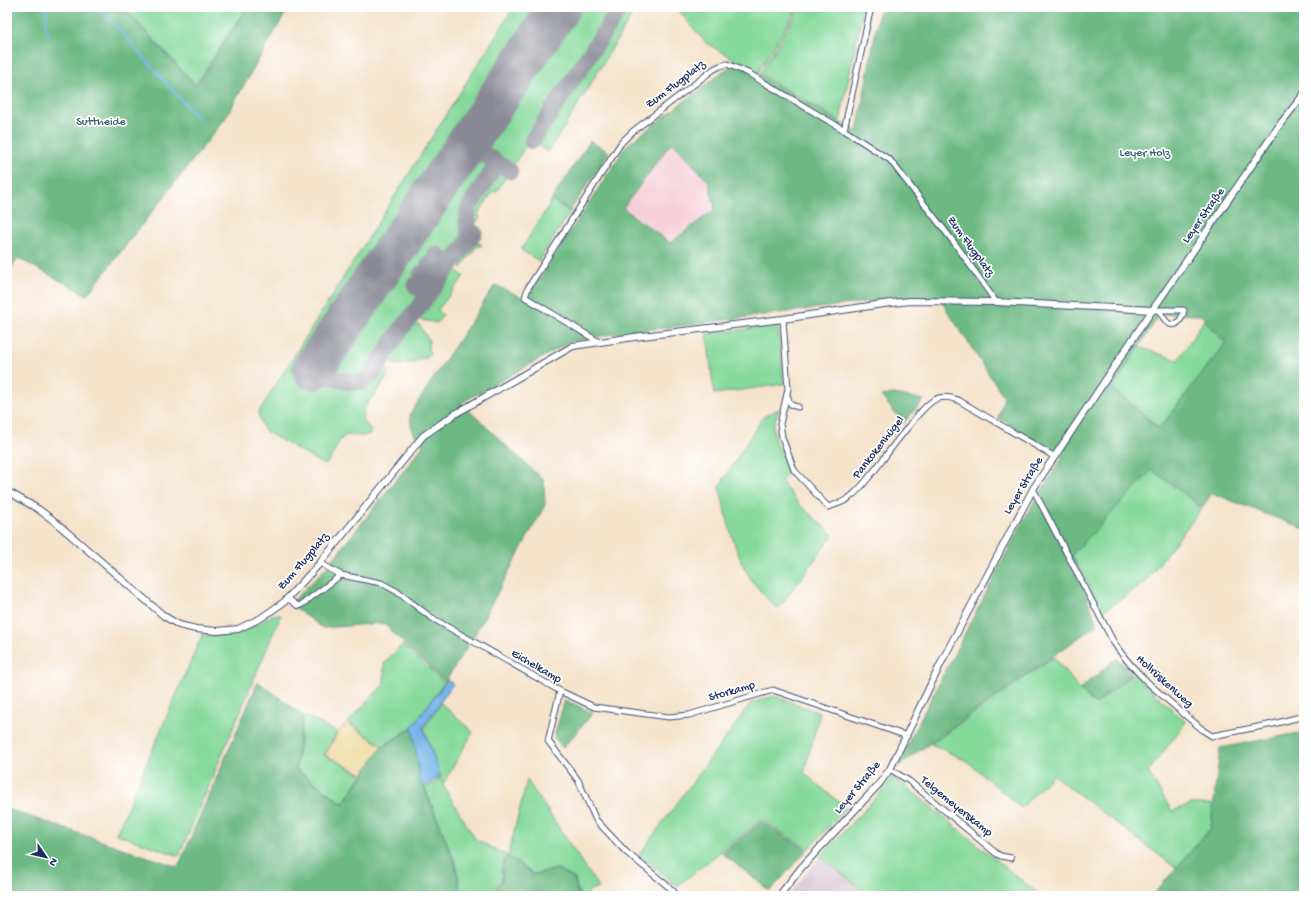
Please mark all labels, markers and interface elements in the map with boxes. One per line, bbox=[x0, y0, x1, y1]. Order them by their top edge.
street label: Zum Flugplatz bbox=[643, 57, 709, 112]
park label: Suttheide bbox=[76, 116, 127, 130]
park label: Leyer Holz bbox=[1120, 147, 1171, 161]
street label: Leyer Straße bbox=[1180, 185, 1229, 246]
street label: Zum Flugplatz bbox=[943, 214, 997, 281]
street label: Pankokenhügel bbox=[850, 414, 908, 483]
street label: Leyer Straße bbox=[1001, 454, 1047, 517]
street label: Zum Flugplatz bbox=[275, 530, 333, 594]
street label: Eichelkamp bbox=[508, 647, 564, 687]
street label: Hollrüskenweg bbox=[1132, 653, 1196, 711]
street label: Storkamp bbox=[707, 679, 757, 705]
street label: Leyer Straße bbox=[832, 758, 885, 817]
street label: Telgemeyerskamp bbox=[916, 773, 995, 840]
north arrow bbox=[26, 837, 66, 877]
text: N bbox=[46, 855, 60, 868]

